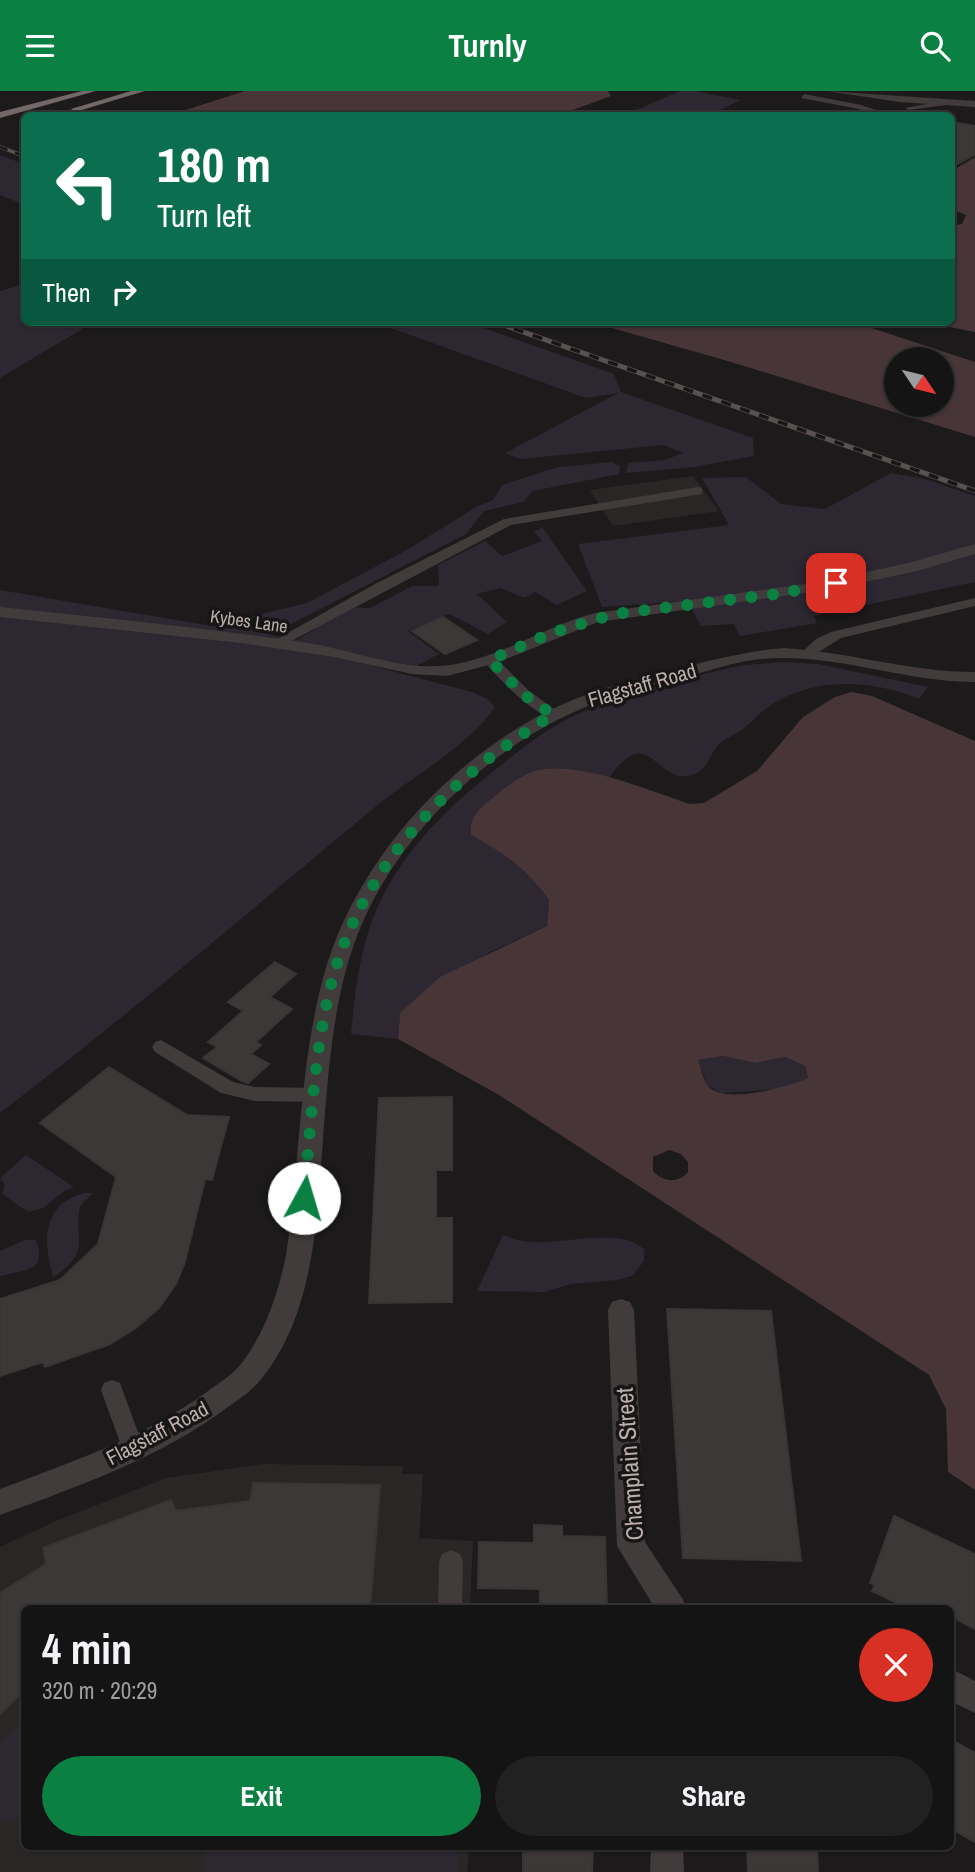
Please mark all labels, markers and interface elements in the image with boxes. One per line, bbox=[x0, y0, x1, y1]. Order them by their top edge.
text: Turnly bbox=[448, 24, 527, 67]
icon: menu bbox=[21, 27, 59, 65]
icon: search bbox=[916, 27, 954, 65]
text: 180 m bbox=[157, 131, 271, 197]
icon: left bbox=[42, 140, 133, 231]
text: Turn left bbox=[157, 194, 251, 237]
icon: right bbox=[105, 273, 143, 311]
text: Then bbox=[42, 275, 91, 310]
north arrow bbox=[884, 347, 954, 417]
map controls bbox=[884, 347, 954, 417]
pin bbox=[806, 553, 866, 613]
icon: arrive bbox=[817, 564, 855, 602]
street label: Kybes Lane bbox=[209, 603, 289, 639]
street label: Flagstaff Road bbox=[584, 656, 700, 714]
position arrow bbox=[267, 1161, 341, 1235]
street label: Champlain Street bbox=[608, 1386, 650, 1542]
street label: Flagstaff Road bbox=[101, 1394, 213, 1472]
text: 4 min bbox=[42, 1621, 132, 1677]
button: close bbox=[859, 1628, 933, 1702]
text: 320 m · 20:29 bbox=[42, 1675, 157, 1706]
button: Exit bbox=[42, 1756, 481, 1836]
button: Share bbox=[495, 1756, 933, 1836]

